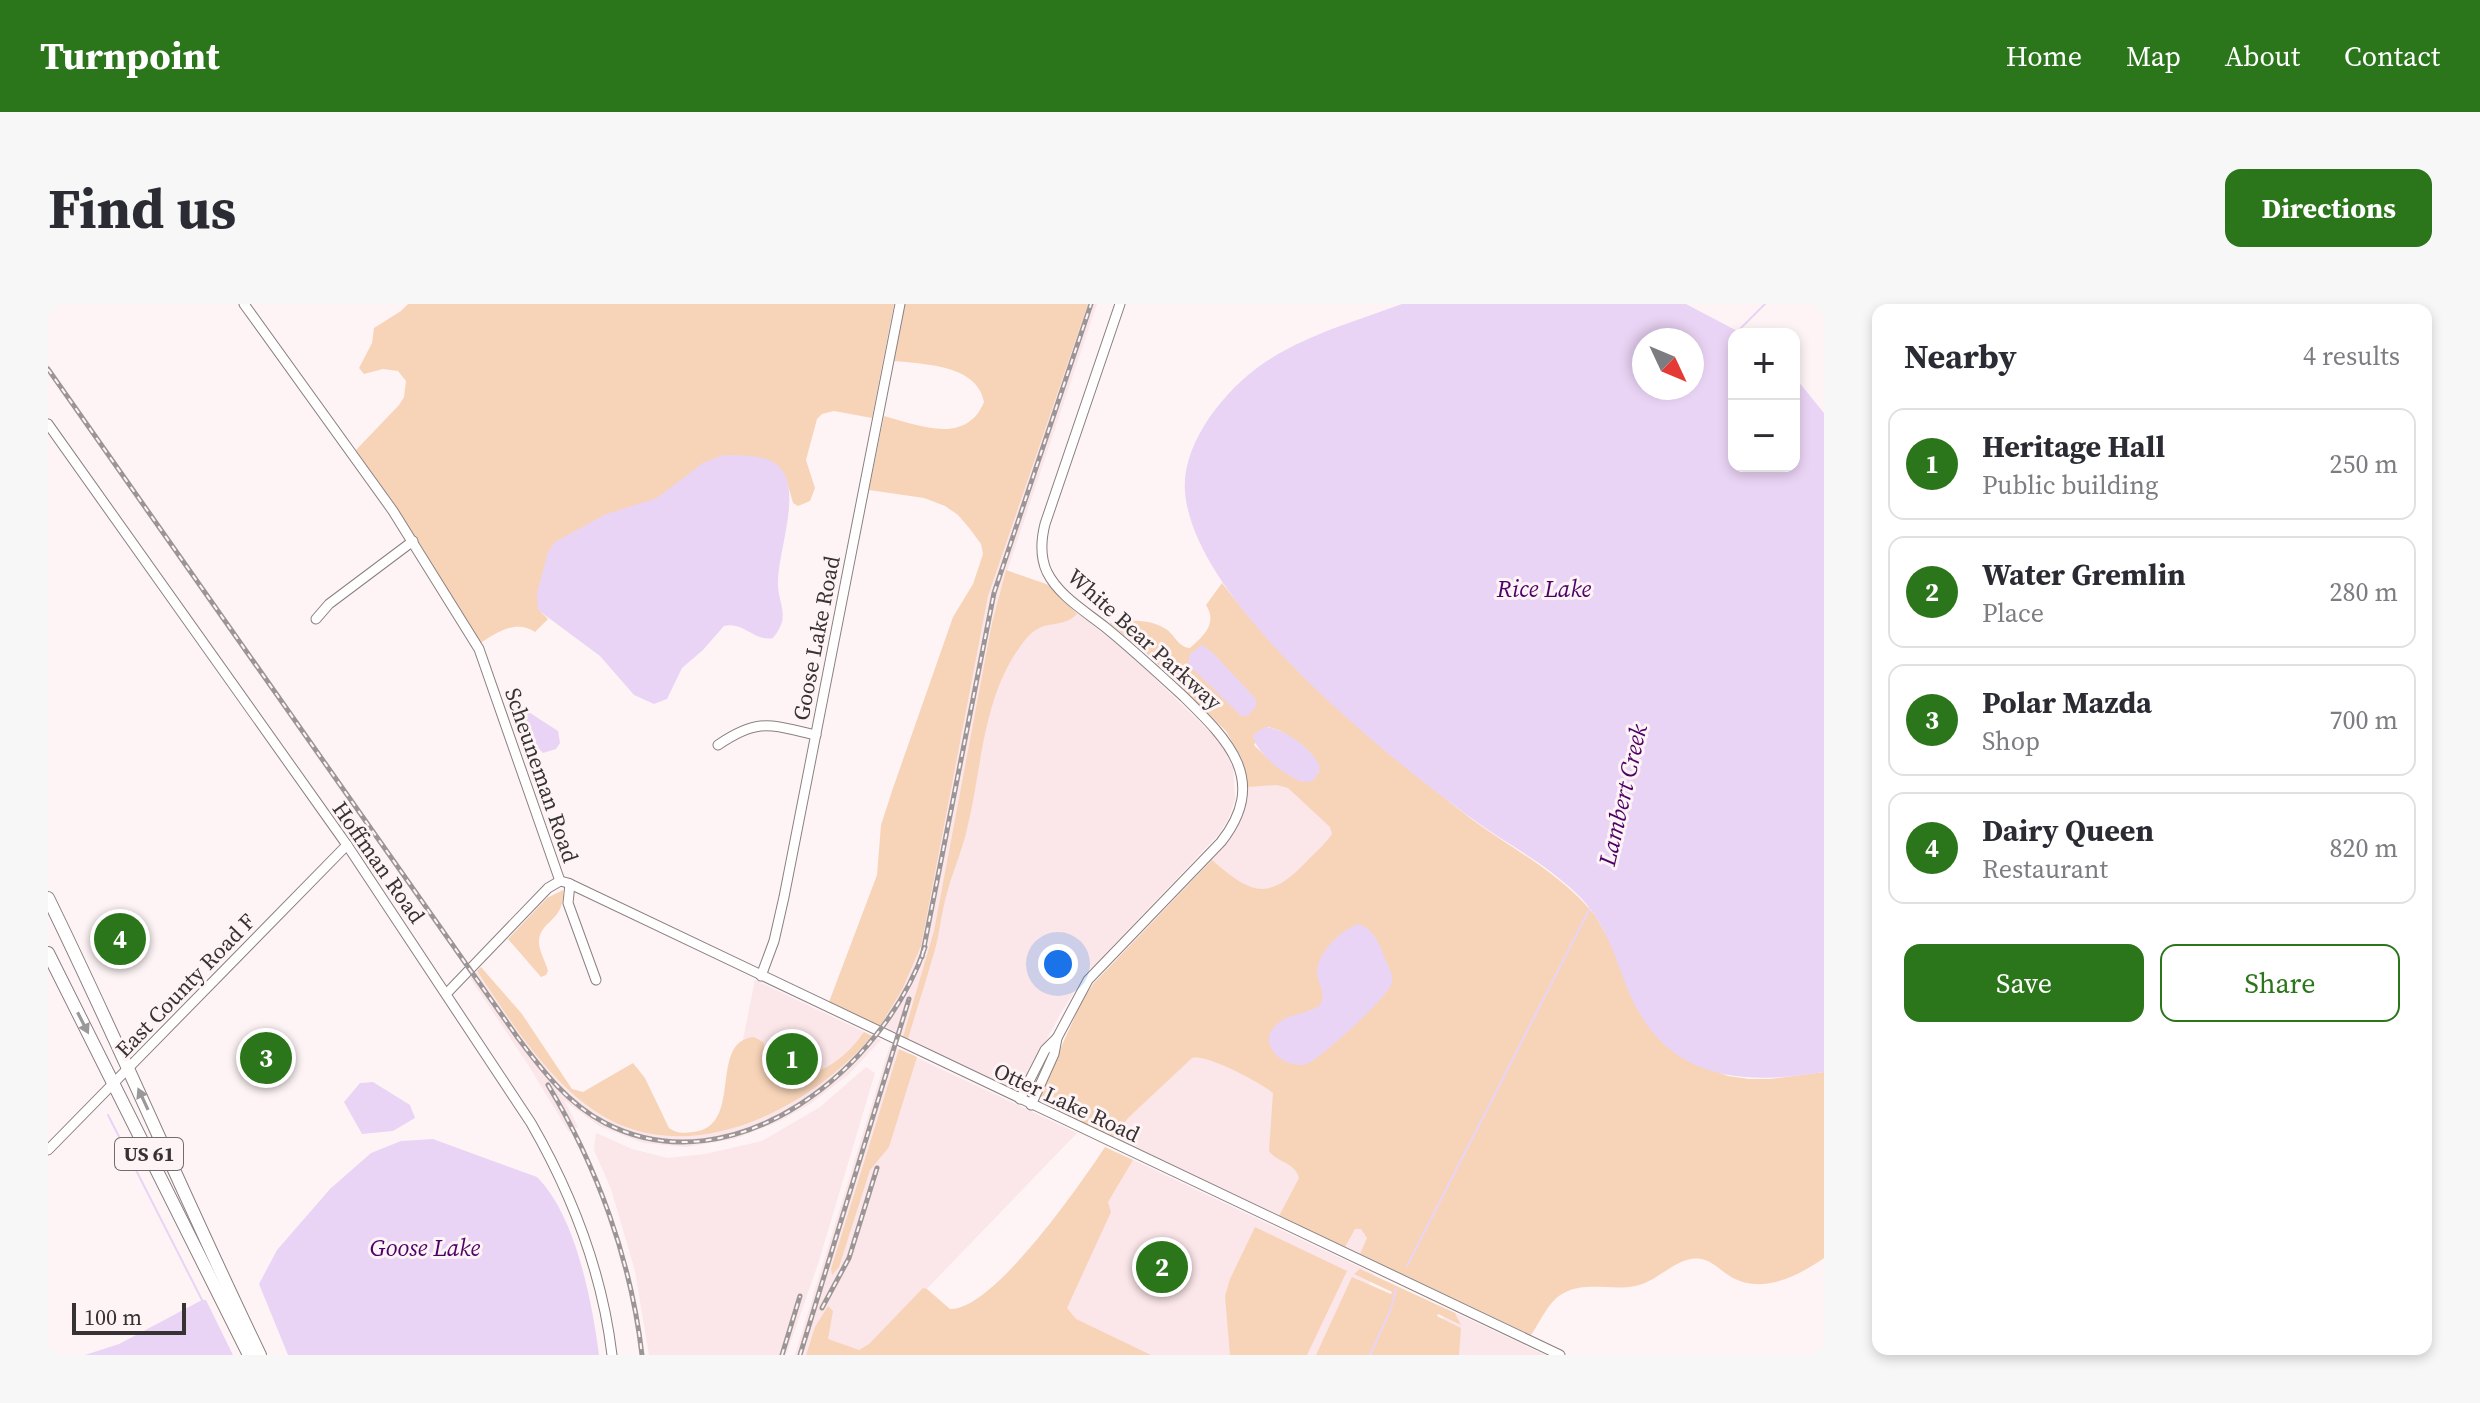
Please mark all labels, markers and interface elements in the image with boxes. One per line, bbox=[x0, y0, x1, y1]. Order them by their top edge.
text: Turnpoint bbox=[40, 30, 220, 82]
text: Home bbox=[2006, 37, 2082, 75]
text: Map bbox=[2126, 37, 2181, 75]
text: About bbox=[2225, 37, 2300, 75]
text: Contact bbox=[2344, 37, 2440, 75]
button: Directions bbox=[2225, 169, 2432, 247]
text: Find us bbox=[48, 170, 236, 247]
north arrow bbox=[1632, 328, 1704, 400]
map controls bbox=[1728, 328, 1800, 472]
button: + bbox=[1728, 328, 1800, 400]
text: Nearby bbox=[1904, 333, 2017, 379]
text: 4 results bbox=[2303, 338, 2400, 374]
button: − bbox=[1728, 400, 1800, 472]
text: Heritage Hall bbox=[1982, 426, 2165, 467]
text: 1 bbox=[1925, 446, 1939, 482]
text: 250 m bbox=[2330, 446, 2398, 482]
text: Public building bbox=[1982, 467, 2159, 503]
street label: Goose Lake Road bbox=[785, 553, 847, 723]
text: Water Gremlin bbox=[1982, 554, 2186, 595]
street label: White Bear Parkway bbox=[1061, 561, 1229, 717]
water label: Rice Lake bbox=[1496, 572, 1591, 605]
text: 2 bbox=[1925, 574, 1939, 610]
text: 280 m bbox=[2330, 574, 2398, 610]
text: Place bbox=[1982, 595, 2044, 631]
text: Polar Mazda bbox=[1982, 682, 2152, 723]
street label: Scheuneman Road bbox=[498, 684, 586, 867]
text: 3 bbox=[1925, 702, 1939, 738]
text: 700 m bbox=[2330, 702, 2398, 738]
water label: Lambert Creek bbox=[1590, 720, 1655, 870]
text: Shop bbox=[1982, 723, 2040, 759]
street label: Hoffman Road bbox=[326, 795, 433, 929]
text: Dairy Queen bbox=[1982, 810, 2154, 851]
text: 4 bbox=[1925, 830, 1939, 866]
text: 820 m bbox=[2330, 830, 2398, 866]
text: Restaurant bbox=[1982, 851, 2108, 887]
street label: East County Road F bbox=[108, 906, 262, 1064]
pin: 4 bbox=[94, 909, 146, 969]
your location bbox=[1038, 944, 1078, 984]
button: Save bbox=[1904, 944, 2144, 1022]
button: Share bbox=[2160, 944, 2400, 1022]
one-way arrow bbox=[77, 1011, 90, 1034]
pin: 3 bbox=[240, 1028, 292, 1088]
pin: 1 bbox=[766, 1029, 818, 1089]
street label: Otter Lake Road bbox=[989, 1055, 1145, 1149]
one-way arrow bbox=[136, 1087, 149, 1110]
road number: US 61 bbox=[115, 1138, 183, 1170]
water label: Goose Lake bbox=[370, 1231, 480, 1264]
pin: 2 bbox=[1136, 1237, 1188, 1297]
scale bar bbox=[72, 1299, 186, 1335]
text: 100 m bbox=[84, 1302, 142, 1332]

